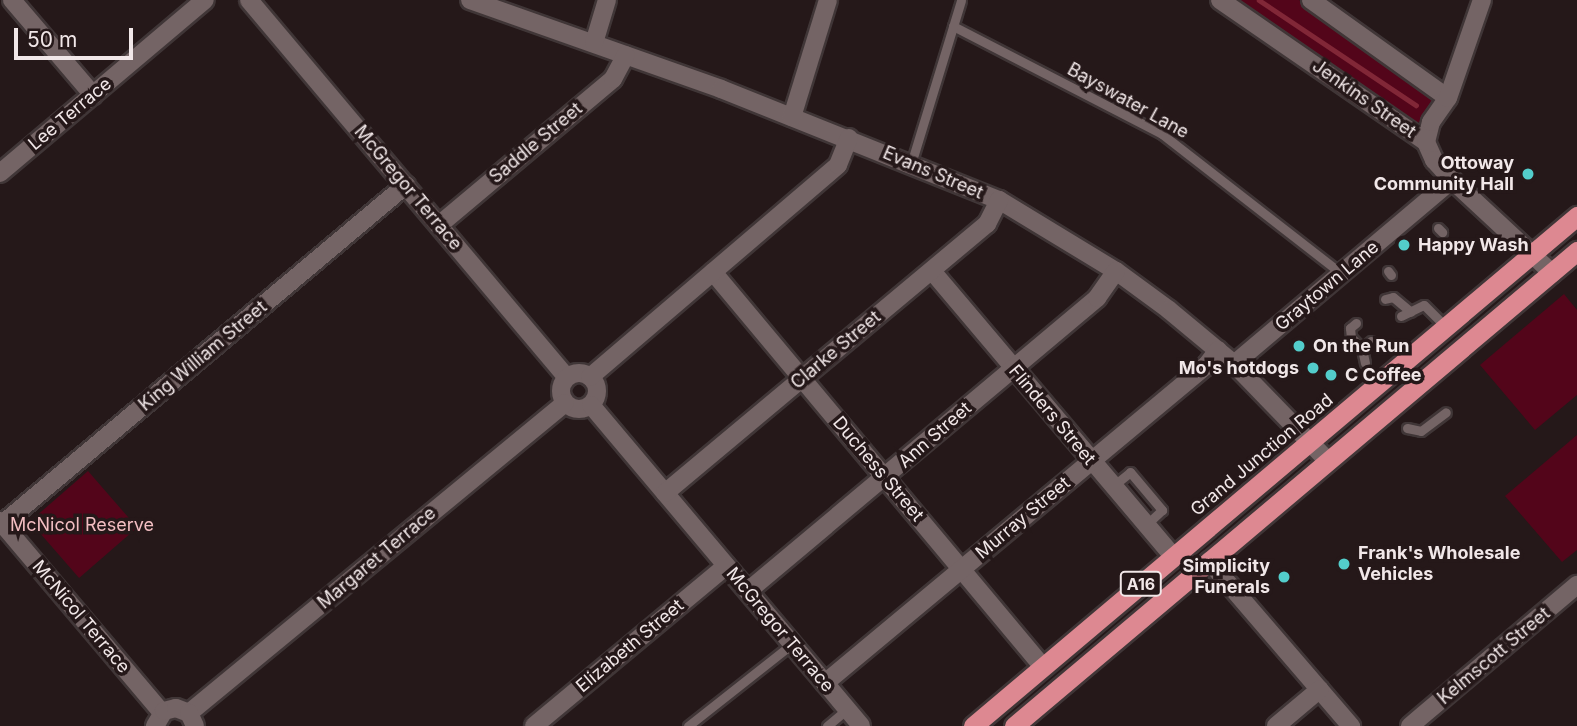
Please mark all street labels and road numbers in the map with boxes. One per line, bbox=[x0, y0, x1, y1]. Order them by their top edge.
street label: Jenkins Street bbox=[1308, 55, 1420, 143]
street label: Bayswater Lane bbox=[1063, 59, 1193, 143]
street label: Lee Terrace bbox=[24, 73, 116, 155]
street label: Saddle Street bbox=[485, 98, 587, 188]
street label: McGregor Terrace bbox=[350, 121, 466, 255]
street label: Evans Street bbox=[880, 142, 986, 204]
street label: Graytown Lane bbox=[1271, 236, 1383, 336]
street label: King William Street bbox=[135, 296, 271, 416]
street label: Clarke Street bbox=[787, 306, 885, 394]
street label: Flinders Street bbox=[1004, 361, 1100, 469]
street label: Grand Junction Road bbox=[1186, 389, 1338, 521]
street label: Ann Street bbox=[894, 397, 976, 473]
street label: Duchess Street bbox=[828, 412, 928, 526]
street label: Murray Street bbox=[971, 472, 1075, 564]
street label: Margaret Terrace bbox=[314, 502, 440, 614]
street label: McNicol Terrace bbox=[28, 556, 134, 678]
street label: McGregor Terrace bbox=[722, 563, 838, 697]
road number: A16 bbox=[1118, 572, 1164, 596]
street label: Elizabeth Street bbox=[572, 595, 688, 697]
street label: Kelmscott Street bbox=[1434, 603, 1554, 709]

